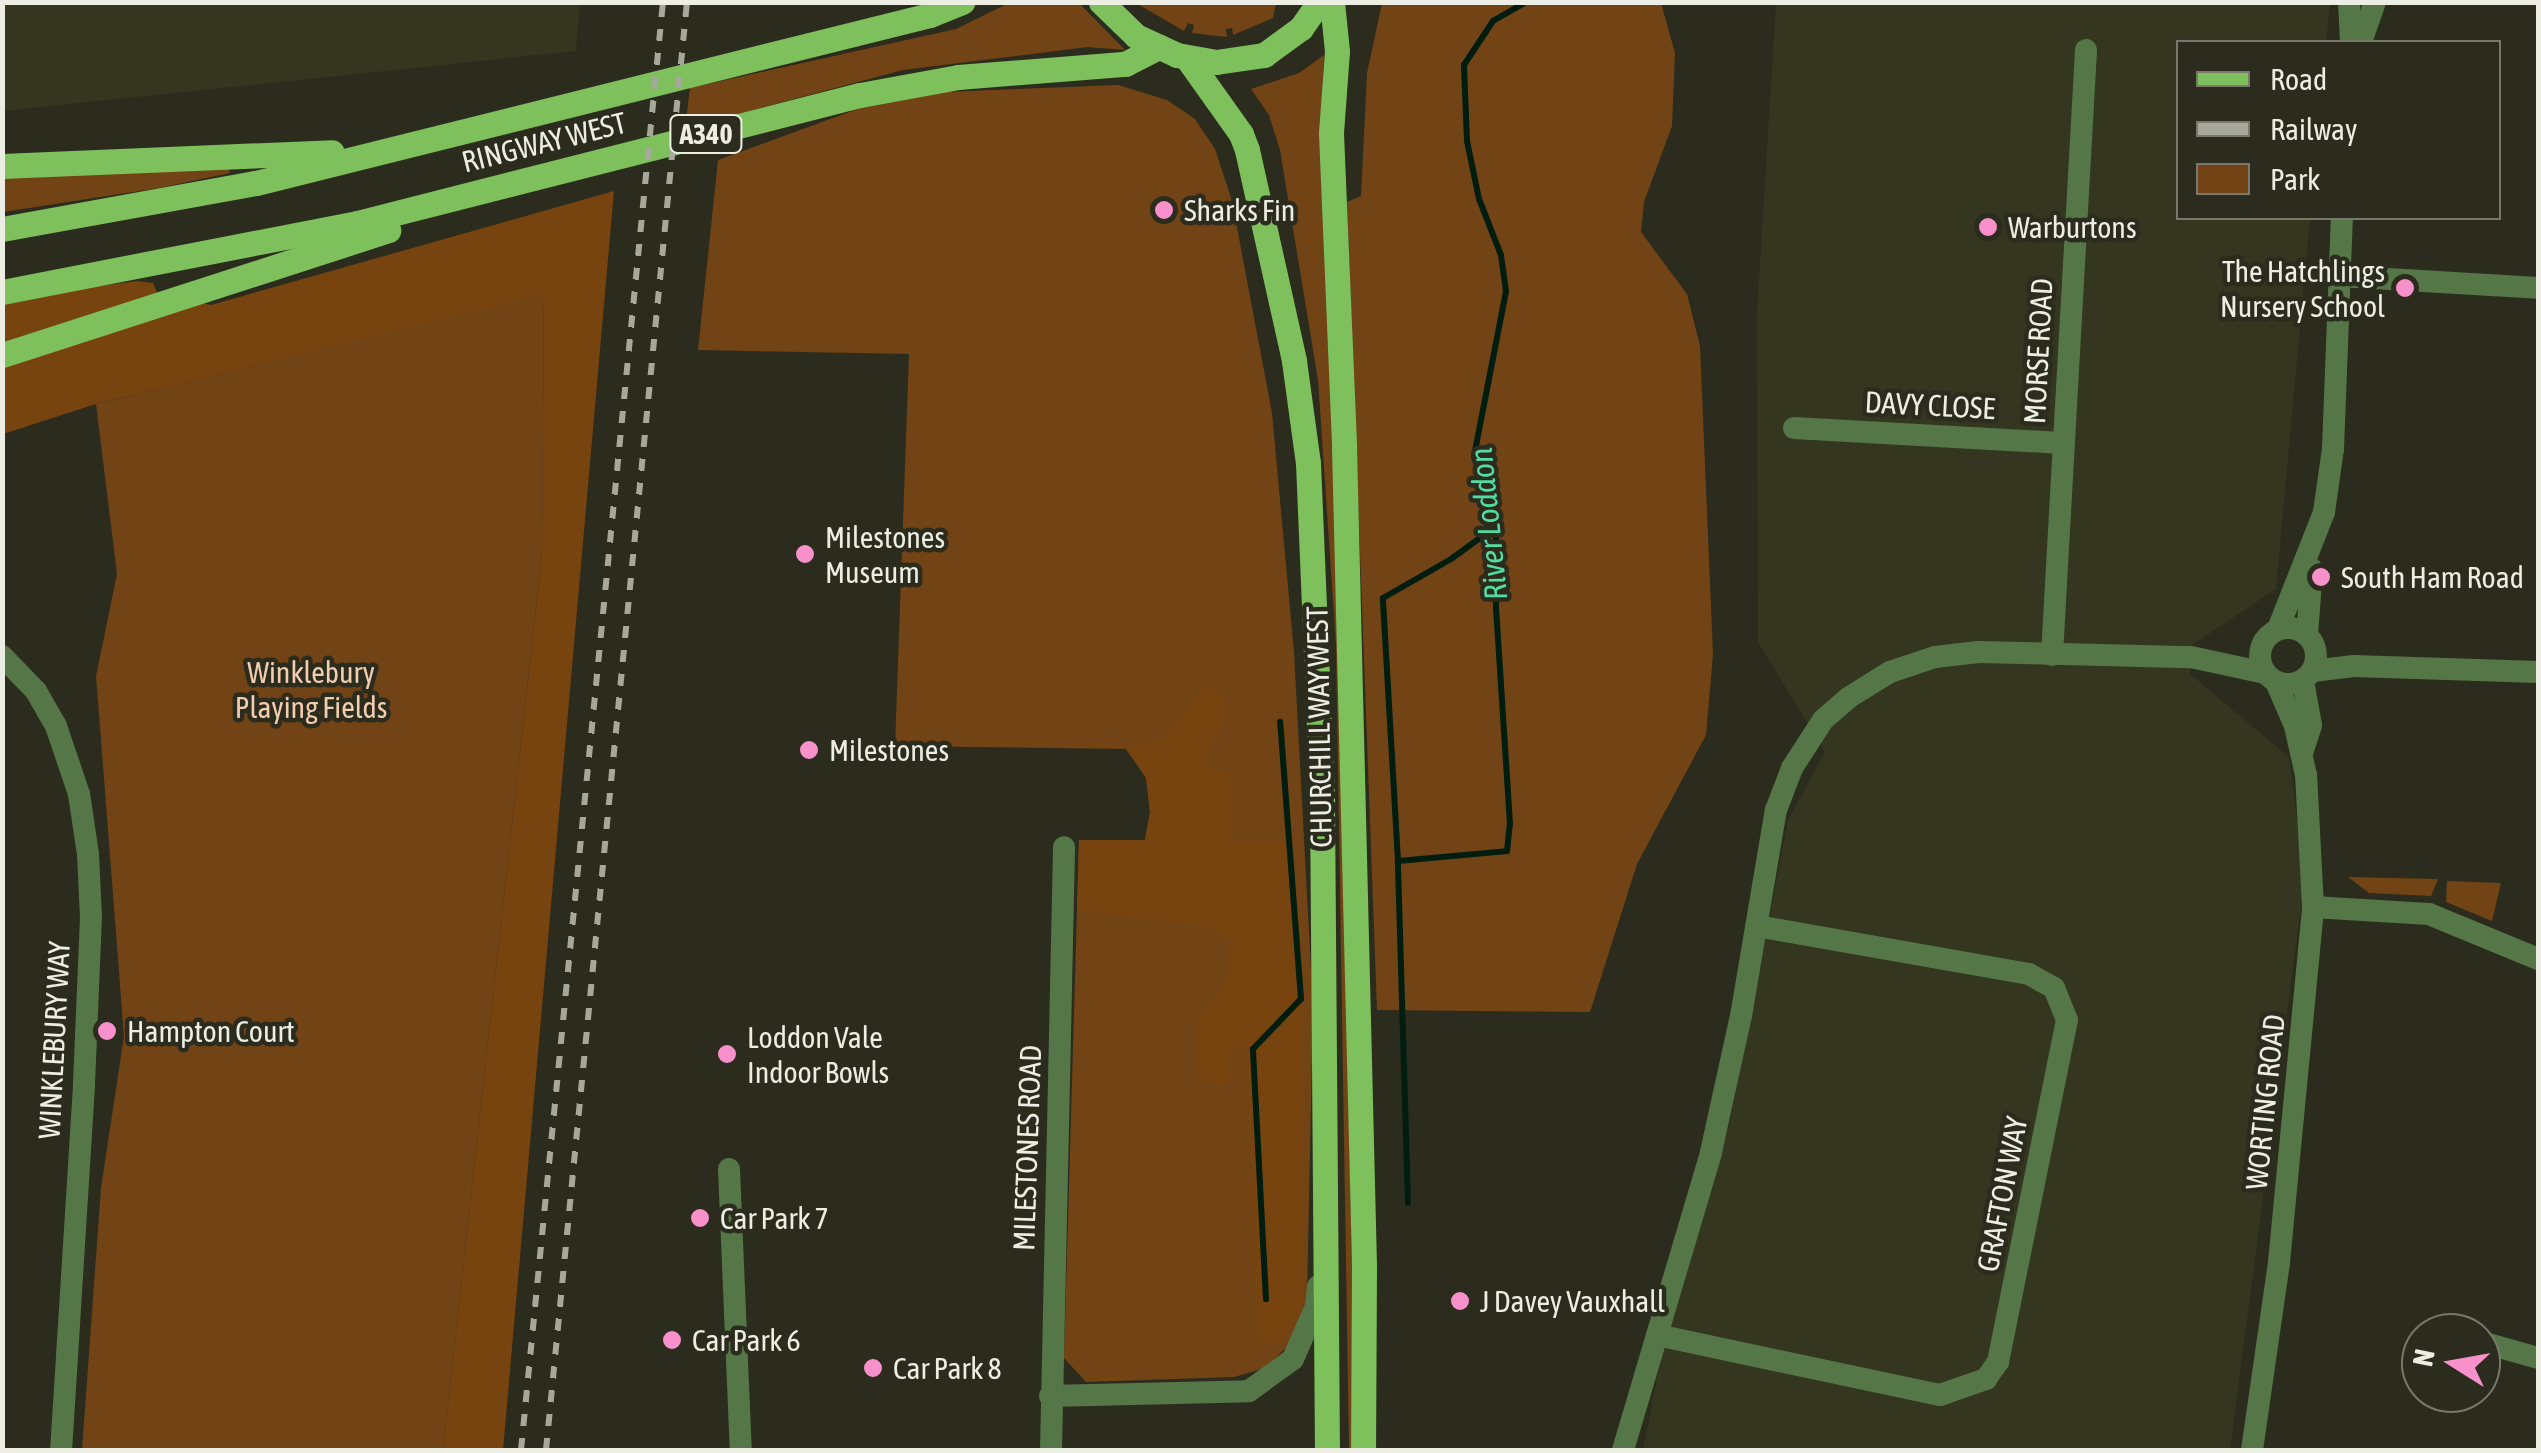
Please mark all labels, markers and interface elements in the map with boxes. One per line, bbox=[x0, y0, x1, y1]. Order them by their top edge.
legend bbox=[2176, 40, 2501, 220]
text: Road bbox=[2270, 62, 2327, 96]
street label: RINGWAY WEST bbox=[458, 104, 630, 180]
road number: A340 bbox=[668, 111, 744, 157]
text: Railway bbox=[2270, 112, 2357, 146]
text: Park bbox=[2270, 162, 2320, 196]
place label: Sharks Fin bbox=[1184, 192, 1295, 228]
marker: Sharks Fin bbox=[1153, 199, 1175, 221]
place label: Warburtons bbox=[2008, 209, 2136, 245]
marker: Warburtons bbox=[1977, 216, 1999, 238]
place label: The Hatchlings Nursery School bbox=[2220, 253, 2385, 324]
street label: MORSE ROAD bbox=[2016, 277, 2060, 425]
marker: The Hatchlings Nursery School bbox=[2394, 277, 2416, 299]
street label: DAVY CLOSE bbox=[1864, 384, 1996, 426]
water label: River Loddon bbox=[1462, 446, 1516, 602]
place label: Milestones Museum bbox=[825, 519, 945, 590]
marker: Milestones Museum bbox=[794, 543, 816, 565]
place label: South Ham Road bbox=[2341, 559, 2524, 595]
marker: South Ham Road bbox=[2310, 566, 2332, 588]
street label: CHURCHILL WAY WEST bbox=[1299, 606, 1339, 848]
park label: Winklebury Playing Fields bbox=[235, 654, 387, 724]
place label: Milestones bbox=[829, 732, 949, 768]
marker: Milestones bbox=[798, 739, 820, 761]
street label: WINKLEBURY WAY bbox=[31, 940, 77, 1140]
street label: WORTING ROAD bbox=[2238, 1012, 2292, 1192]
place label: Hampton Court bbox=[127, 1013, 295, 1049]
place label: Loddon Vale Indoor Bowls bbox=[747, 1019, 889, 1090]
marker: Hampton Court bbox=[96, 1020, 118, 1042]
marker: Loddon Vale Indoor Bowls bbox=[716, 1043, 738, 1065]
street label: MILESTONES ROAD bbox=[1005, 1045, 1049, 1251]
street label: GRAFTON WAY bbox=[1969, 1113, 2035, 1275]
place label: Car Park 7 bbox=[720, 1200, 829, 1236]
marker: Car Park 7 bbox=[689, 1207, 711, 1229]
place label: J Davey Vauxhall bbox=[1480, 1283, 1665, 1319]
marker: J Davey Vauxhall bbox=[1449, 1290, 1471, 1312]
north arrow bbox=[2401, 1313, 2501, 1413]
place label: Car Park 6 bbox=[692, 1322, 801, 1358]
marker: Car Park 6 bbox=[661, 1329, 683, 1351]
text: N bbox=[2406, 1346, 2441, 1369]
place label: Car Park 8 bbox=[893, 1350, 1002, 1386]
marker: Car Park 8 bbox=[862, 1357, 884, 1379]

